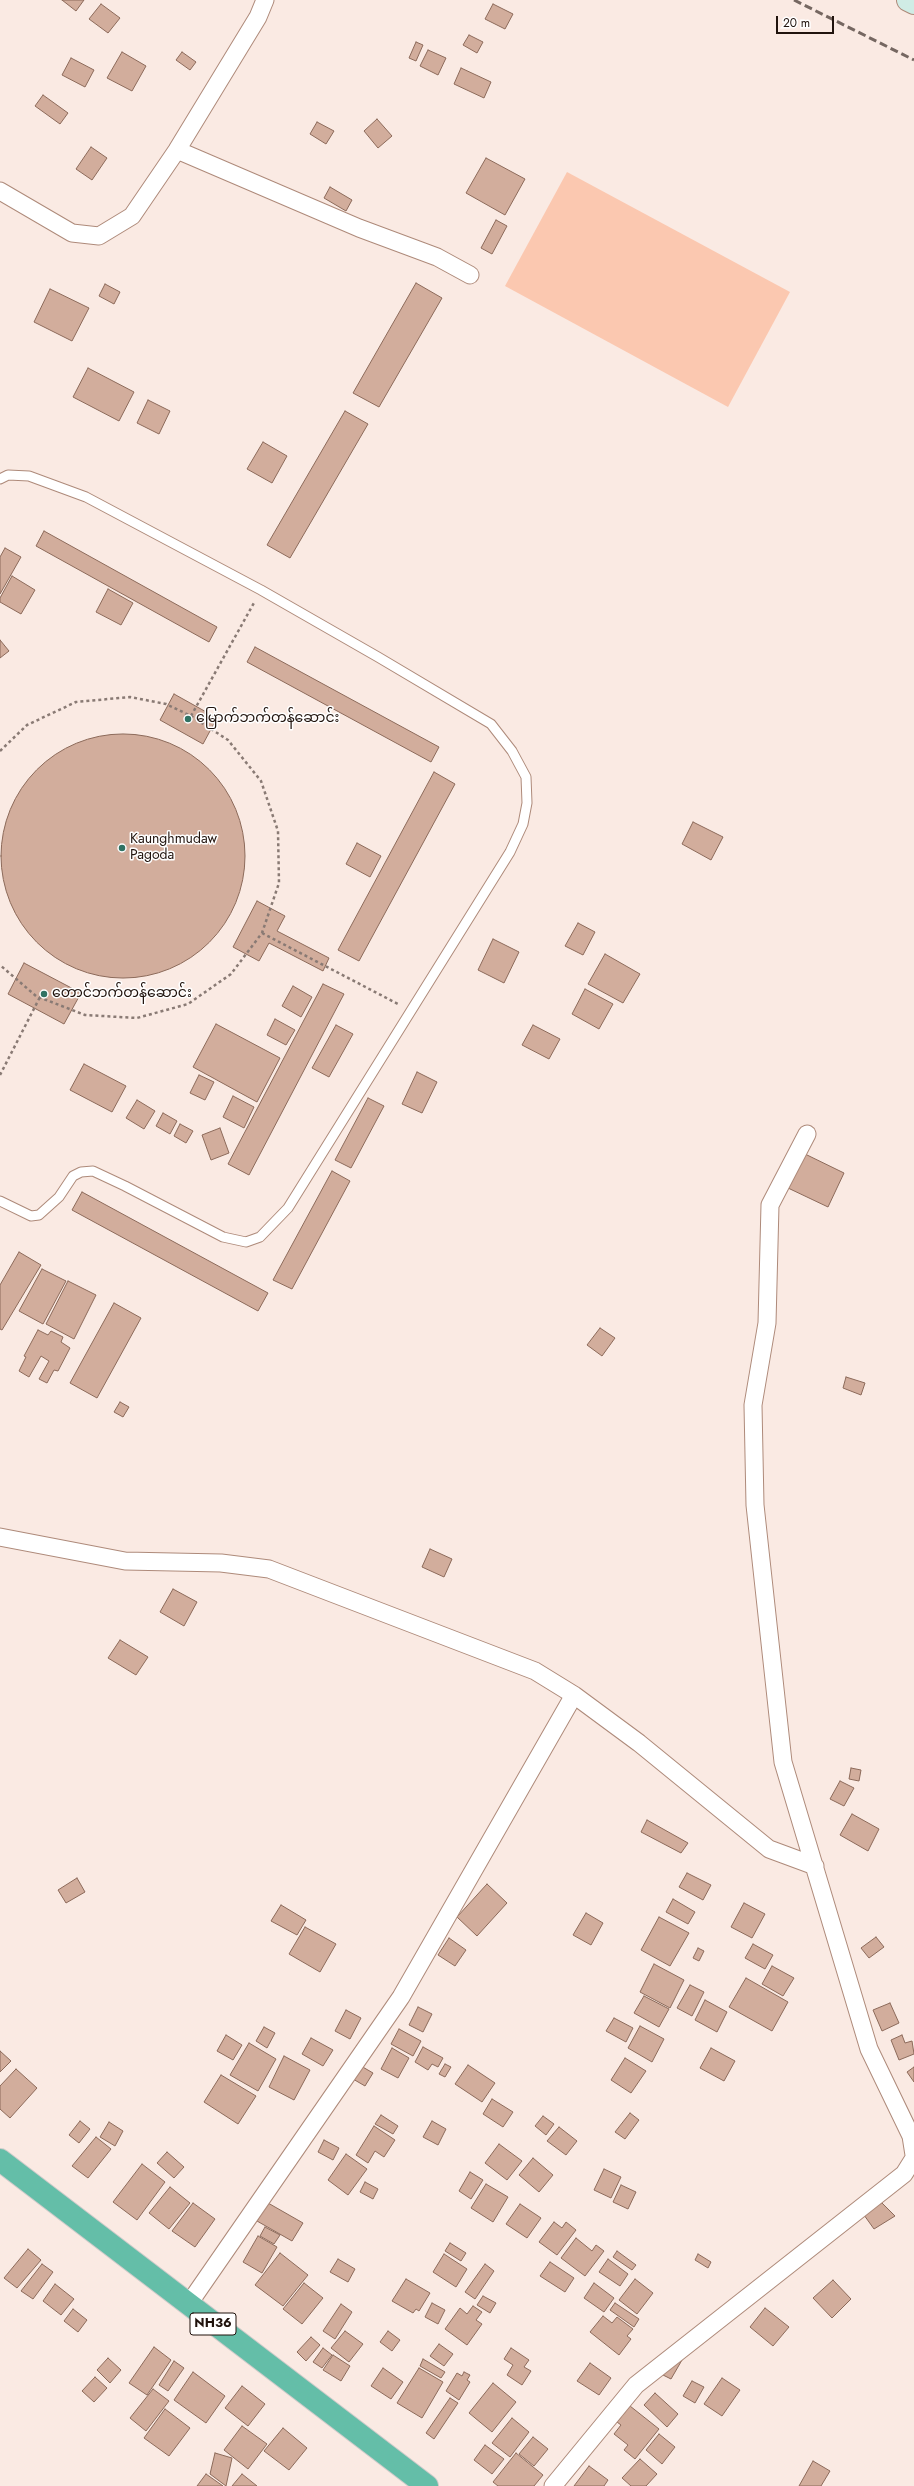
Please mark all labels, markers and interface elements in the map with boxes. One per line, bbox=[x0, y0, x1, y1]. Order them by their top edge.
scale bar bbox=[778, 8, 836, 34]
text: 20 m bbox=[783, 14, 810, 32]
place label: မြောက်ဘက်တန်ဆောင်း bbox=[196, 711, 339, 727]
marker: မြောက်ဘက်တန်ဆောင်း bbox=[183, 714, 193, 724]
place label: Kaunghmudaw Pagoda bbox=[130, 832, 217, 864]
marker: Kaunghmudaw Pagoda bbox=[117, 843, 127, 853]
place label: တောင်ဘက်တန်ဆောင်း bbox=[52, 986, 192, 1002]
marker: တောင်ဘက်တန်ဆောင်း bbox=[39, 989, 49, 999]
road number: NH36 bbox=[190, 2313, 236, 2335]

